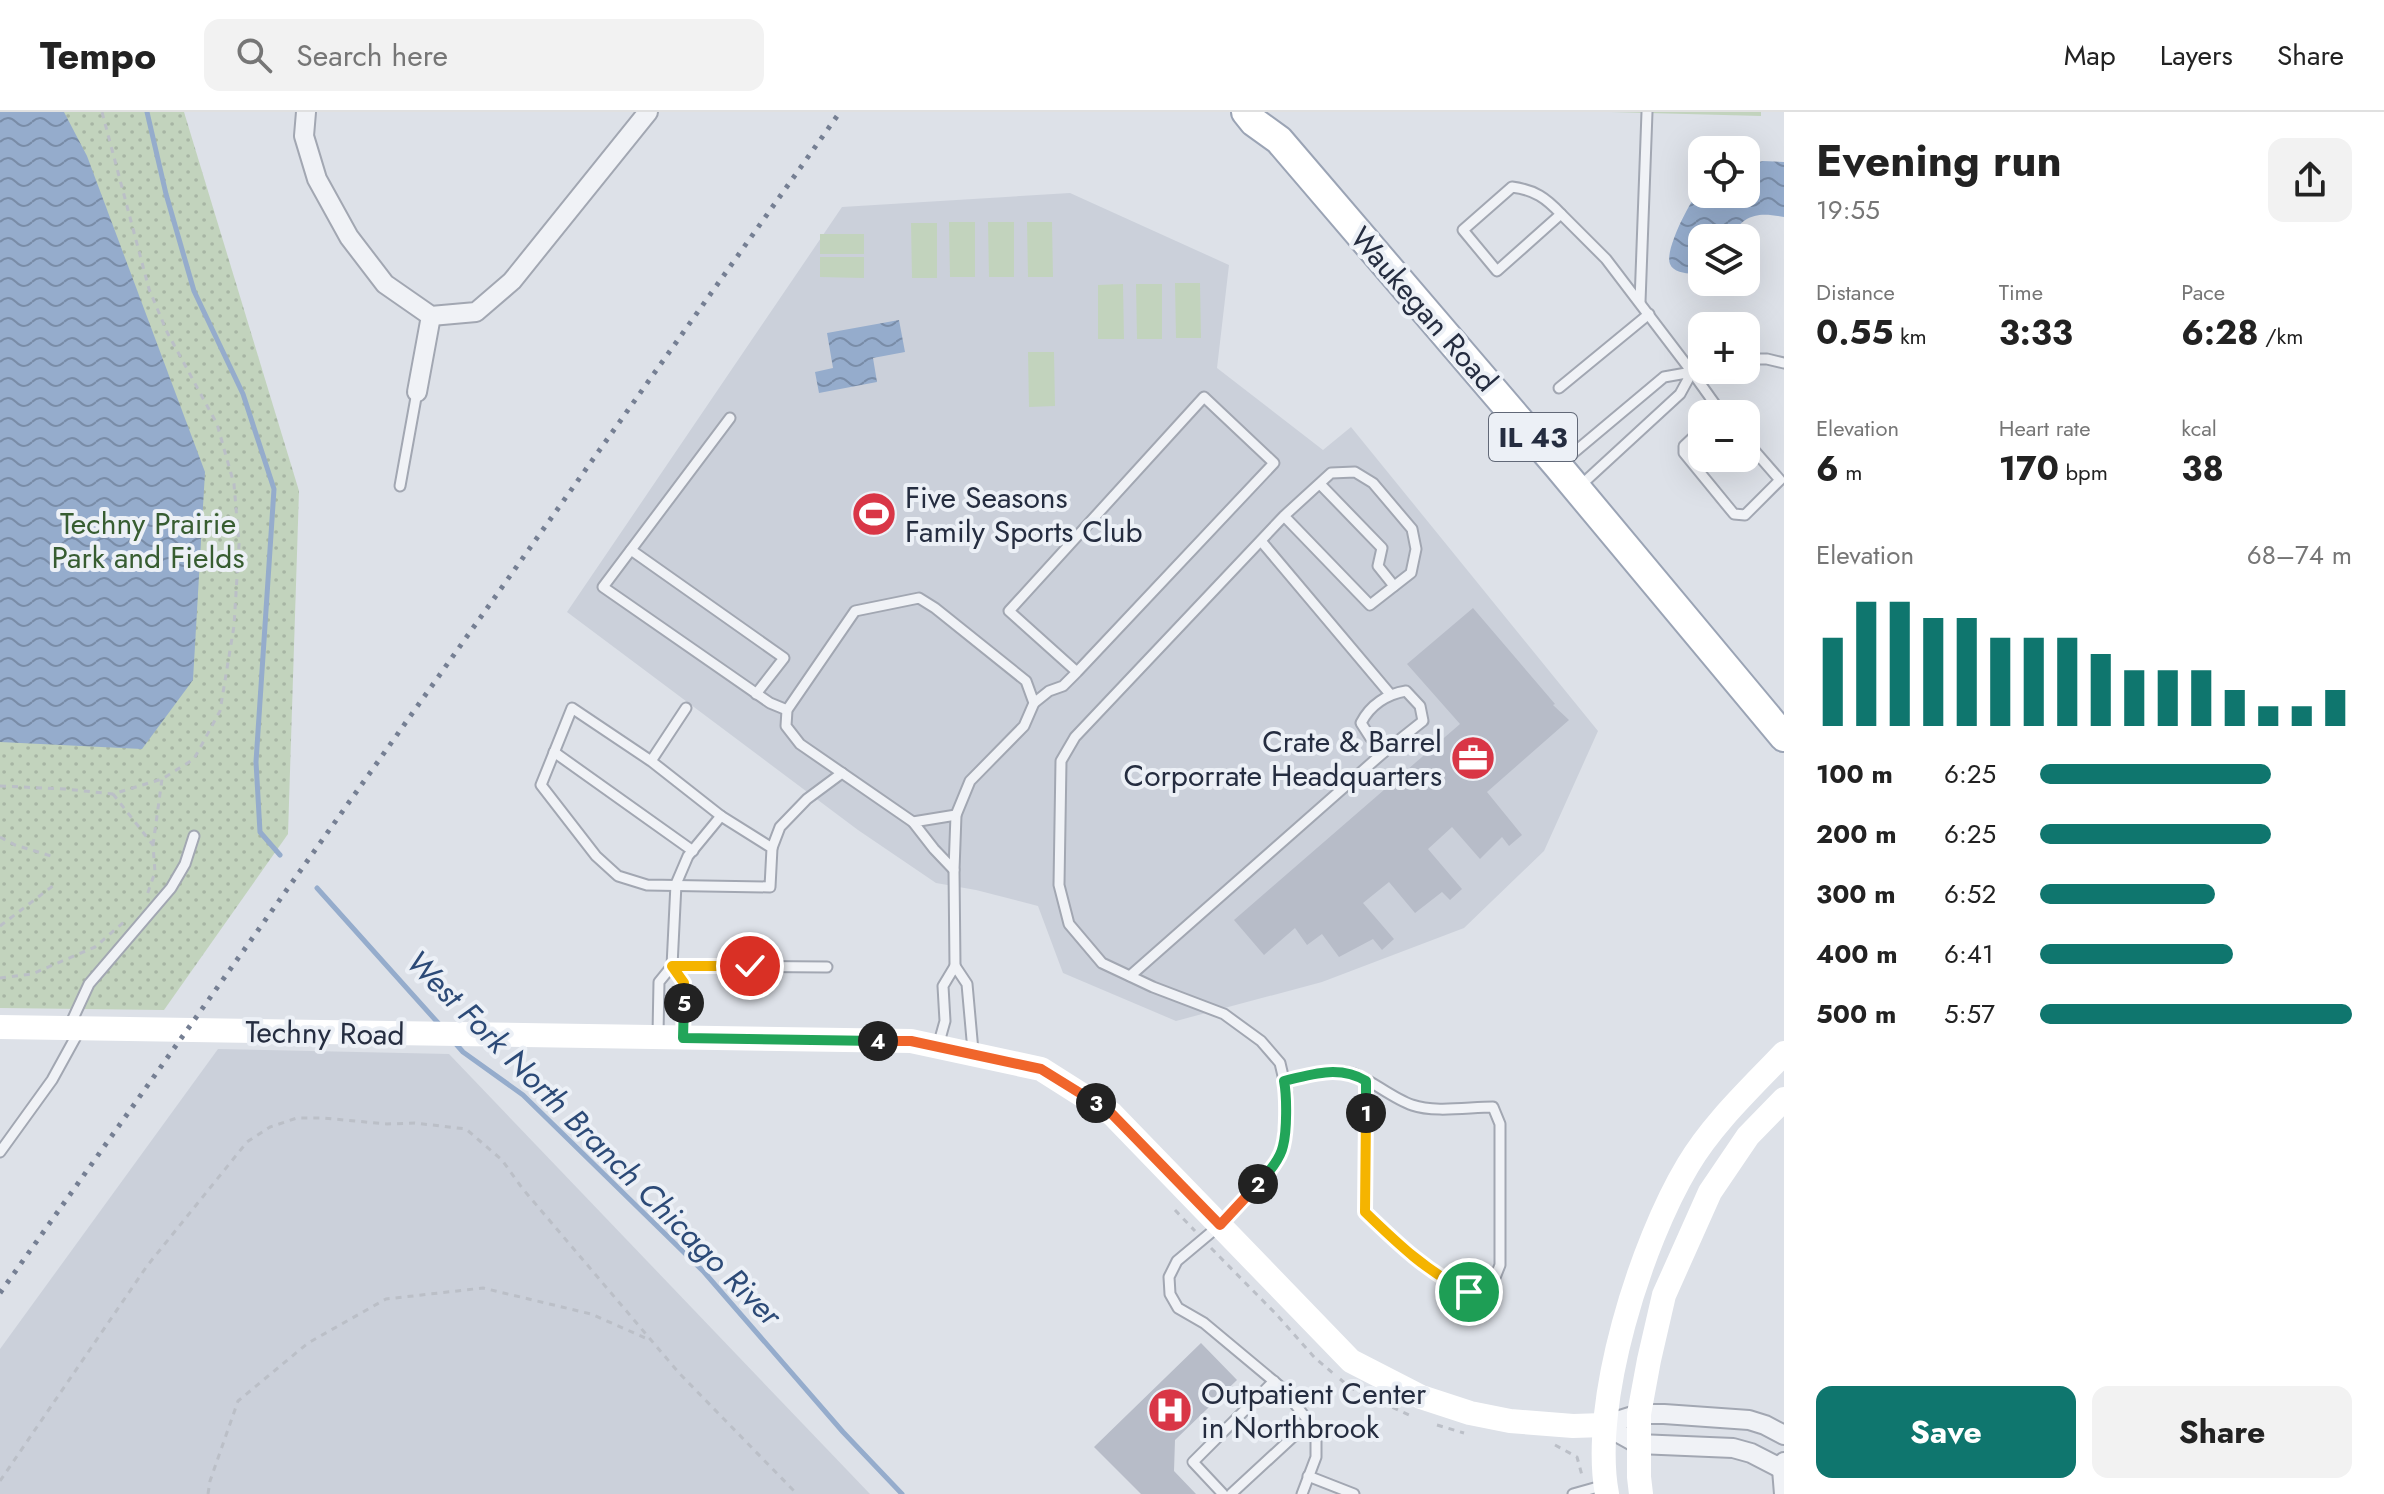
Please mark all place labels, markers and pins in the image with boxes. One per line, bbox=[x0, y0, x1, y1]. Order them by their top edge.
place label: Five Seasons Family Sports Club bbox=[905, 476, 1143, 553]
sports icon: Five Seasons Family Sports Club bbox=[850, 490, 898, 538]
place label: Crate & Barrel Corporrate Headquarters bbox=[1124, 720, 1442, 797]
office icon: Crate & Barrel Corporrate Headquarters bbox=[1449, 734, 1497, 782]
pin bbox=[716, 932, 784, 1000]
pin: 5 bbox=[664, 983, 704, 1023]
pin: 4 bbox=[858, 1021, 898, 1061]
pin: 3 bbox=[1076, 1083, 1116, 1123]
pin: 1 bbox=[1346, 1093, 1386, 1133]
pin: 2 bbox=[1238, 1164, 1278, 1204]
pin bbox=[1435, 1258, 1503, 1326]
place label: Outpatient Center in Northbrook bbox=[1201, 1372, 1427, 1449]
hospital icon: Outpatient Center in Northbrook bbox=[1146, 1386, 1194, 1434]

